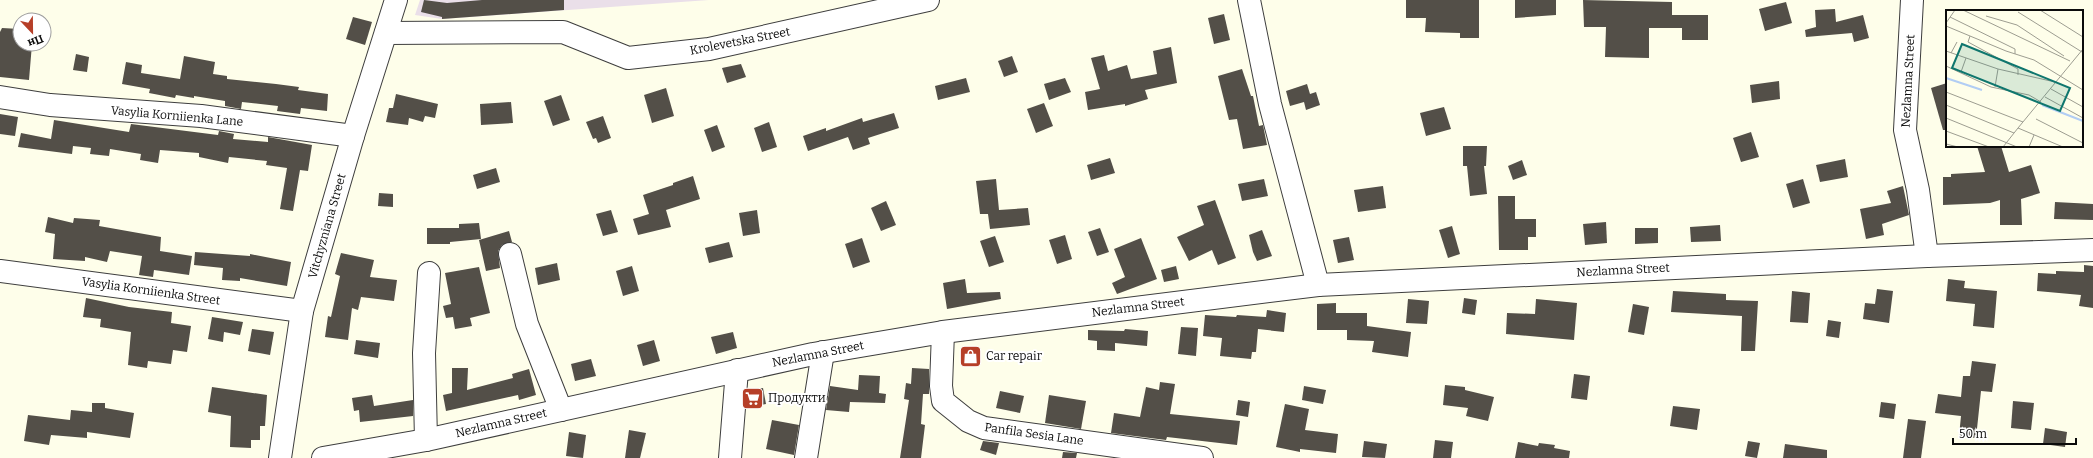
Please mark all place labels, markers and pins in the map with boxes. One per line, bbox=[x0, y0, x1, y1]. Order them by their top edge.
shop icon: Car repair bbox=[958, 343, 984, 369]
place label: Car repair bbox=[986, 349, 1043, 363]
supermarket icon: Продукти bbox=[739, 385, 765, 411]
place label: Продукти bbox=[768, 391, 826, 405]

